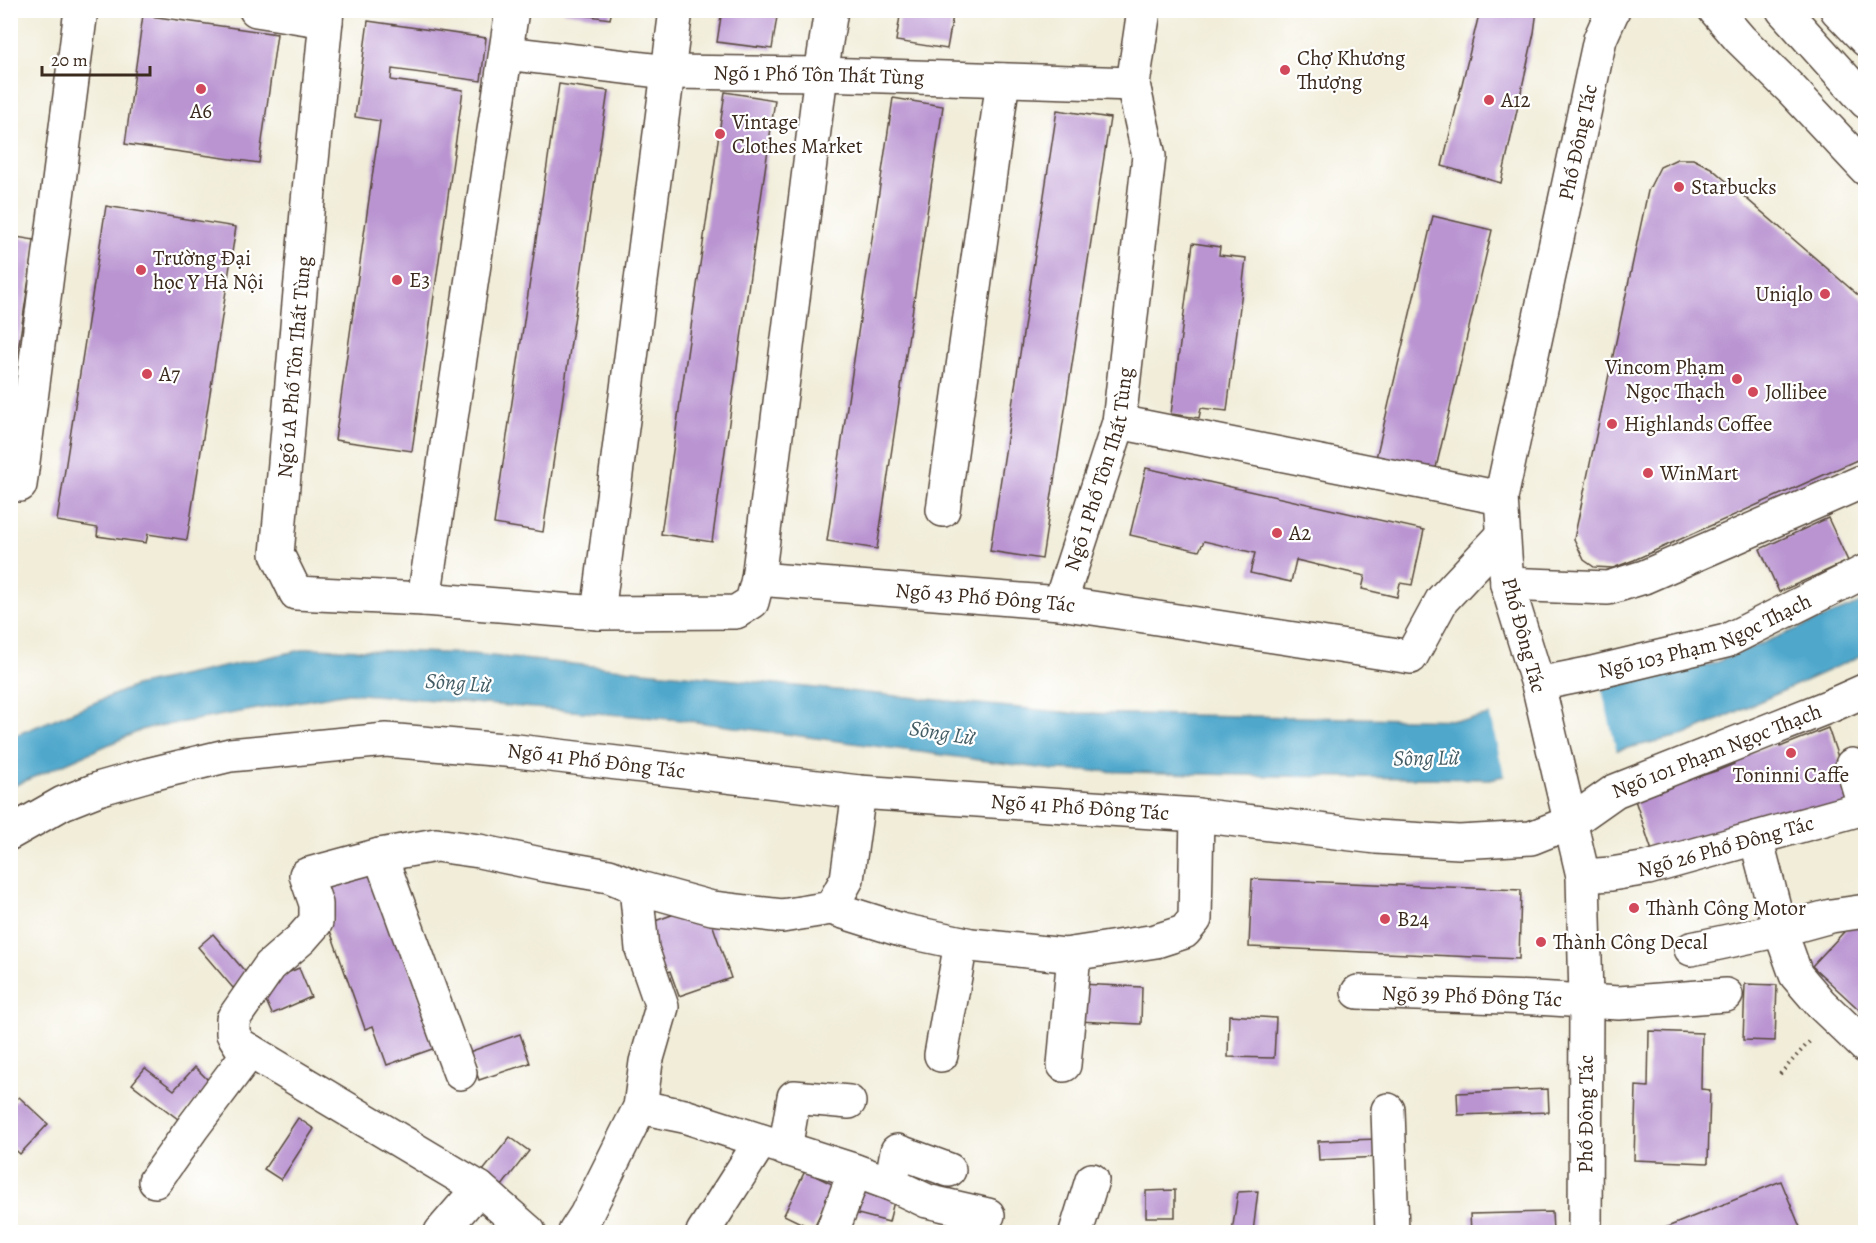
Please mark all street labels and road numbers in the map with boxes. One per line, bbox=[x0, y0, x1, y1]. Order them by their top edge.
street label: Ngõ 1 Phố Tôn Thất Tùng bbox=[713, 59, 925, 91]
street label: Phố Đông Tác bbox=[1552, 81, 1604, 203]
street label: Ngõ 1A Phố Tôn Thất Tùng bbox=[270, 254, 318, 479]
street label: Ngõ 1 Phố Tôn Thất Tùng bbox=[1057, 365, 1139, 575]
street label: Phố Đông Tác bbox=[1495, 574, 1553, 696]
street label: Ngõ 43 Phố Đông Tác bbox=[894, 576, 1077, 619]
street label: Ngõ 103 Phạm Ngọc Thạch bbox=[1595, 587, 1816, 685]
street label: Ngõ 101 Phạm Ngọc Thạch bbox=[1608, 697, 1825, 805]
street label: Ngõ 41 Phố Đông Tác bbox=[506, 736, 687, 785]
street label: Ngõ 41 Phố Đông Tác bbox=[990, 787, 1170, 827]
street label: Ngõ 26 Phố Đông Tác bbox=[1635, 809, 1817, 884]
street label: Ngõ 39 Phố Đông Tác bbox=[1381, 979, 1563, 1014]
street label: Phố Đông Tác bbox=[1571, 1055, 1600, 1173]

